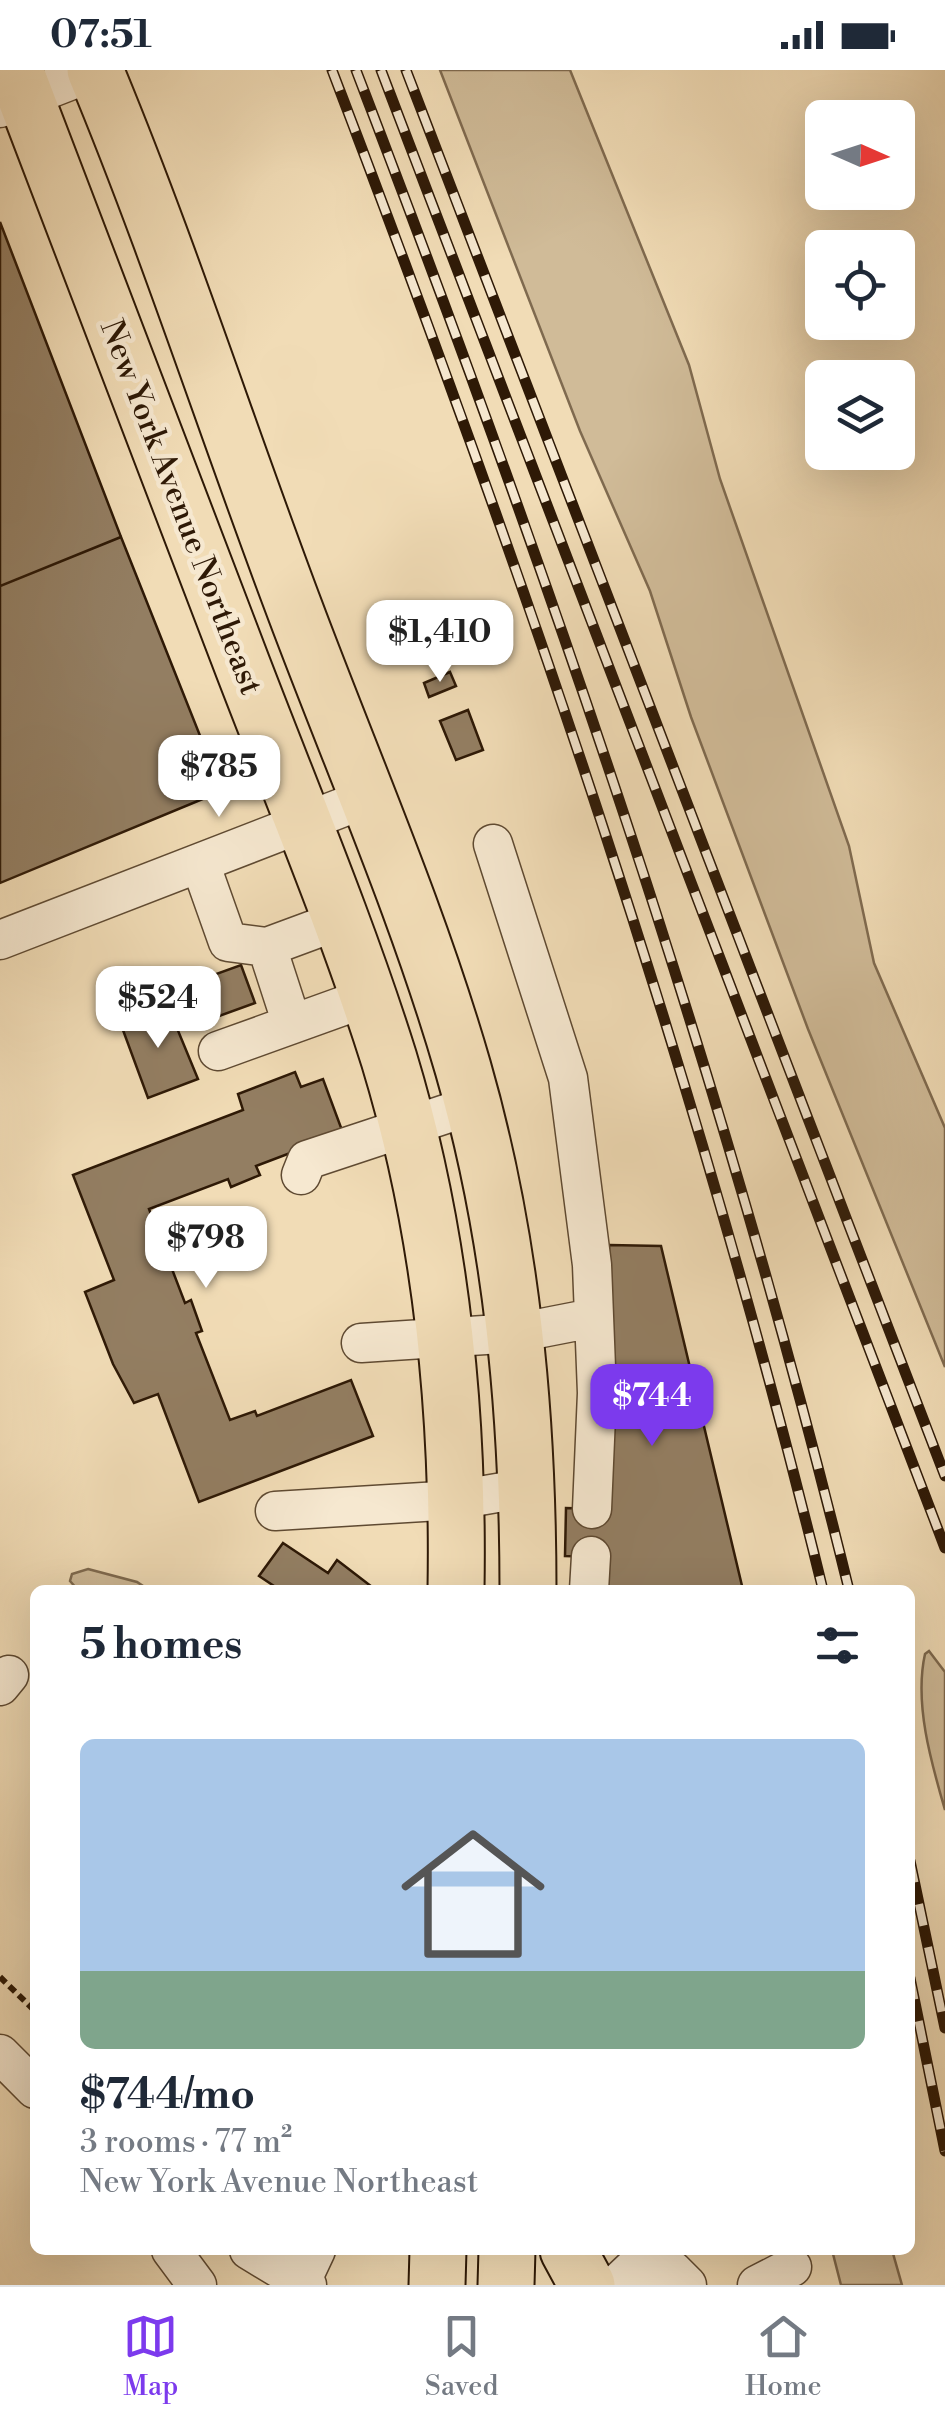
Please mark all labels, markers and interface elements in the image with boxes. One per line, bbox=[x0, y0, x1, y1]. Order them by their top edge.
text: 07:51 bbox=[50, 12, 152, 59]
north arrow bbox=[805, 100, 915, 210]
map controls bbox=[805, 100, 915, 470]
button: locate bbox=[805, 230, 915, 340]
street label: New York Avenue Northeast bbox=[91, 314, 271, 700]
button: layers bbox=[805, 360, 915, 470]
pin: $1,410 bbox=[359, 600, 521, 685]
text: $1,410 bbox=[388, 612, 492, 652]
pin: $785 bbox=[160, 735, 278, 820]
text: $785 bbox=[180, 747, 258, 787]
pin: $524 bbox=[99, 966, 217, 1051]
text: $524 bbox=[118, 978, 198, 1018]
pin: $798 bbox=[147, 1206, 265, 1291]
text: $798 bbox=[167, 1218, 245, 1258]
pin: $744 bbox=[593, 1364, 711, 1449]
text: $744 bbox=[612, 1376, 692, 1416]
icon: filters bbox=[810, 1618, 865, 1673]
text: 5 homes bbox=[80, 1619, 242, 1672]
icon: home bbox=[383, 1804, 563, 1984]
text: $744/mo bbox=[80, 2069, 255, 2122]
text: 3 rooms · 77 m² bbox=[80, 2122, 292, 2162]
text: New York Avenue Northeast bbox=[80, 2162, 478, 2202]
tab: Map bbox=[123, 2309, 178, 2404]
tab: Saved bbox=[425, 2309, 498, 2404]
tab: Home bbox=[745, 2309, 822, 2404]

